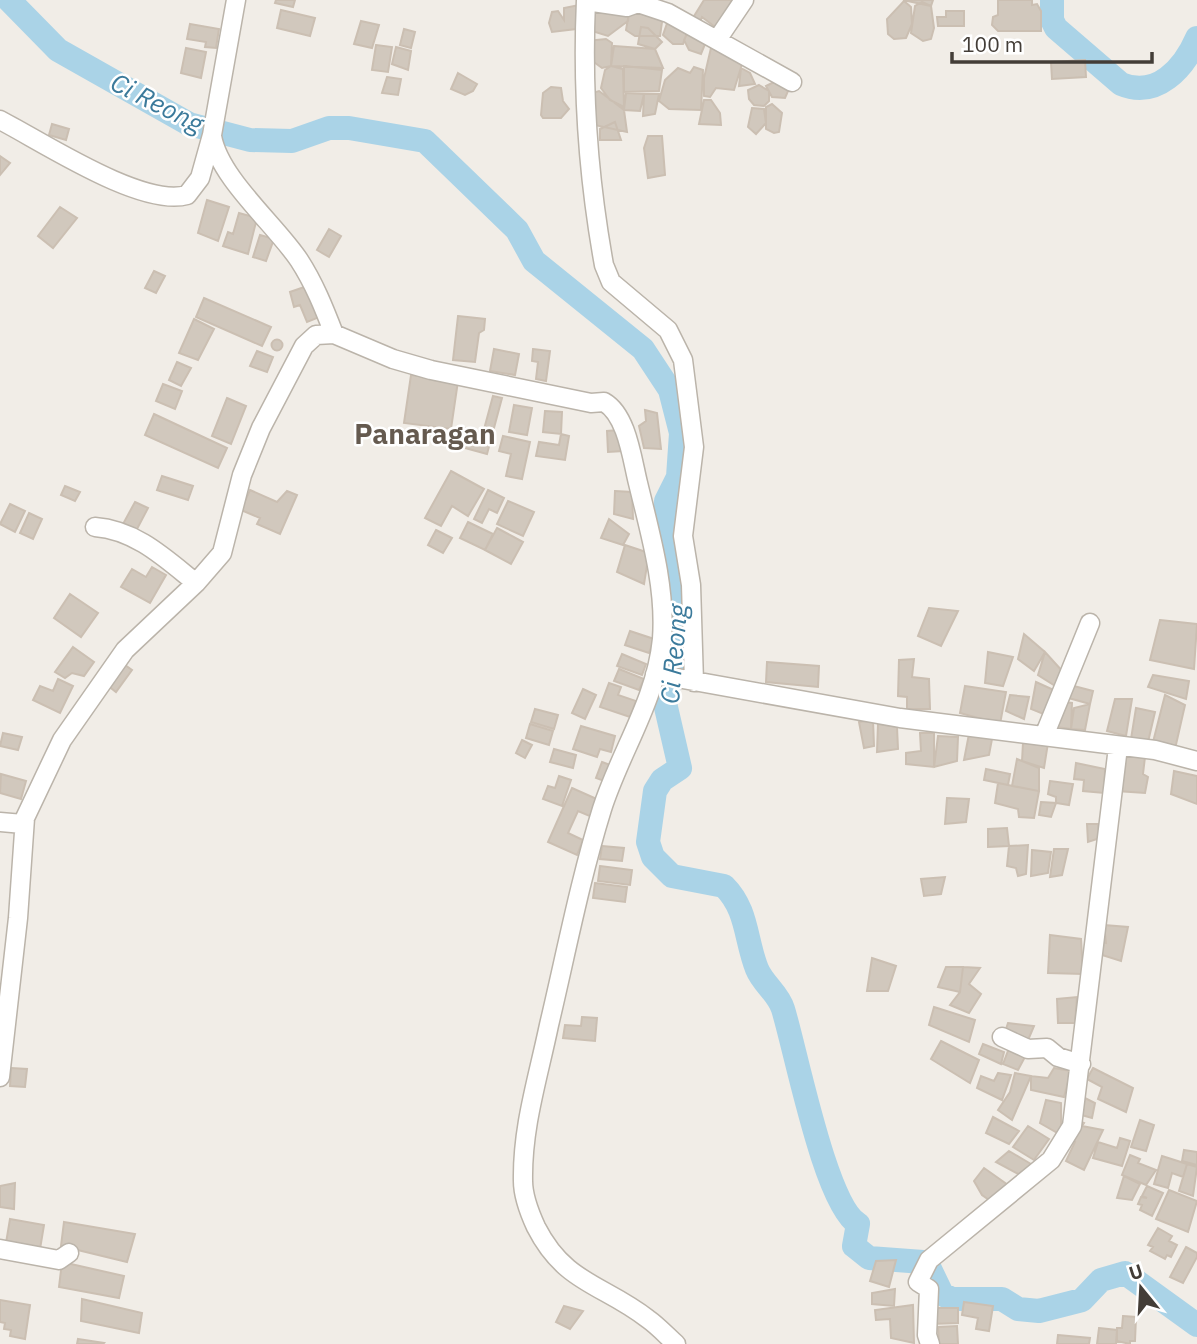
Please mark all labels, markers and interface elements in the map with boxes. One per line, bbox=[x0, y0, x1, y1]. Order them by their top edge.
scale bar bbox=[952, 21, 1152, 65]
text: 100 m bbox=[962, 30, 1023, 58]
water label: Ci Reong bbox=[105, 64, 211, 141]
district label: Panaragan bbox=[354, 415, 496, 452]
water label: Ci Reong bbox=[652, 601, 694, 705]
north arrow bbox=[1106, 1253, 1176, 1323]
text: U bbox=[1126, 1258, 1146, 1285]

